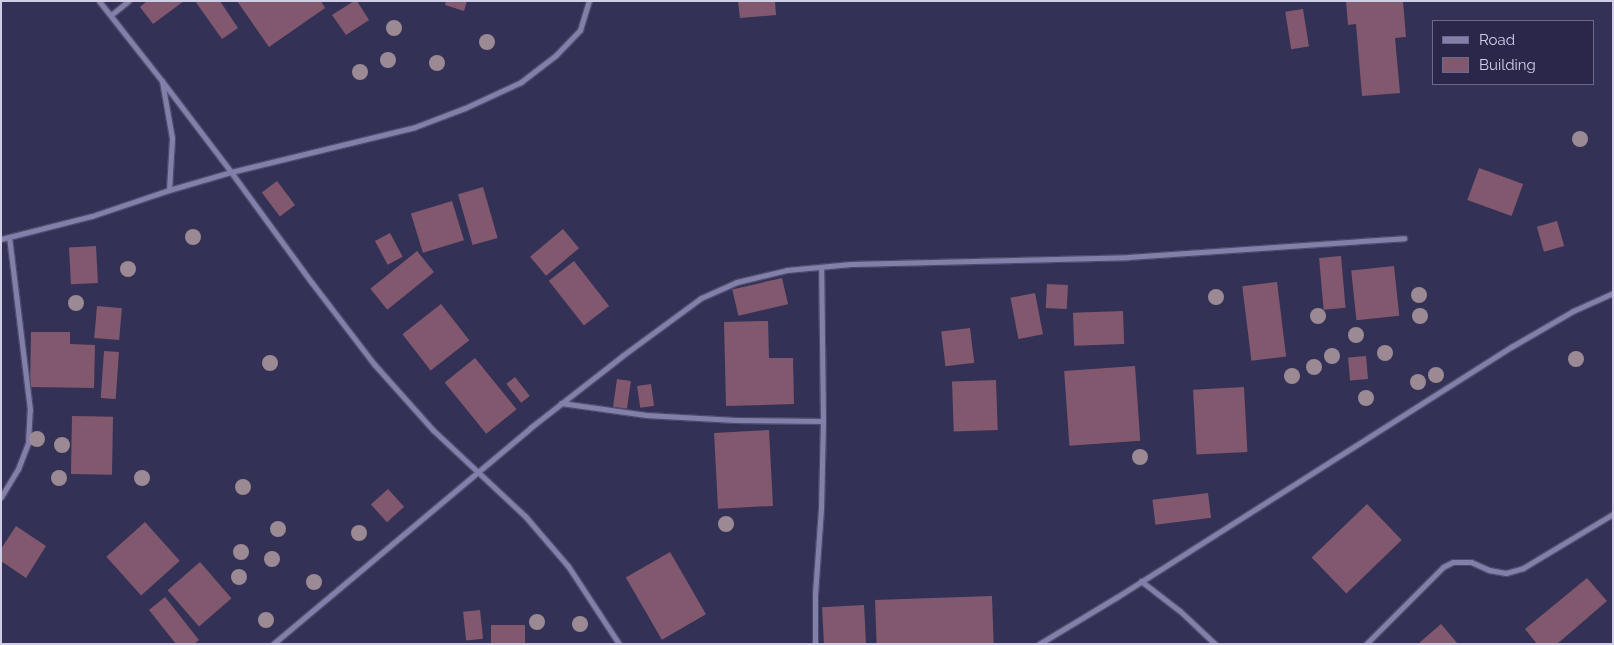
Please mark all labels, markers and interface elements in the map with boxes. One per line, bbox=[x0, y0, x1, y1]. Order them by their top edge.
legend bbox=[1432, 20, 1594, 85]
text: Road bbox=[1479, 31, 1515, 49]
text: Building bbox=[1479, 56, 1536, 74]

